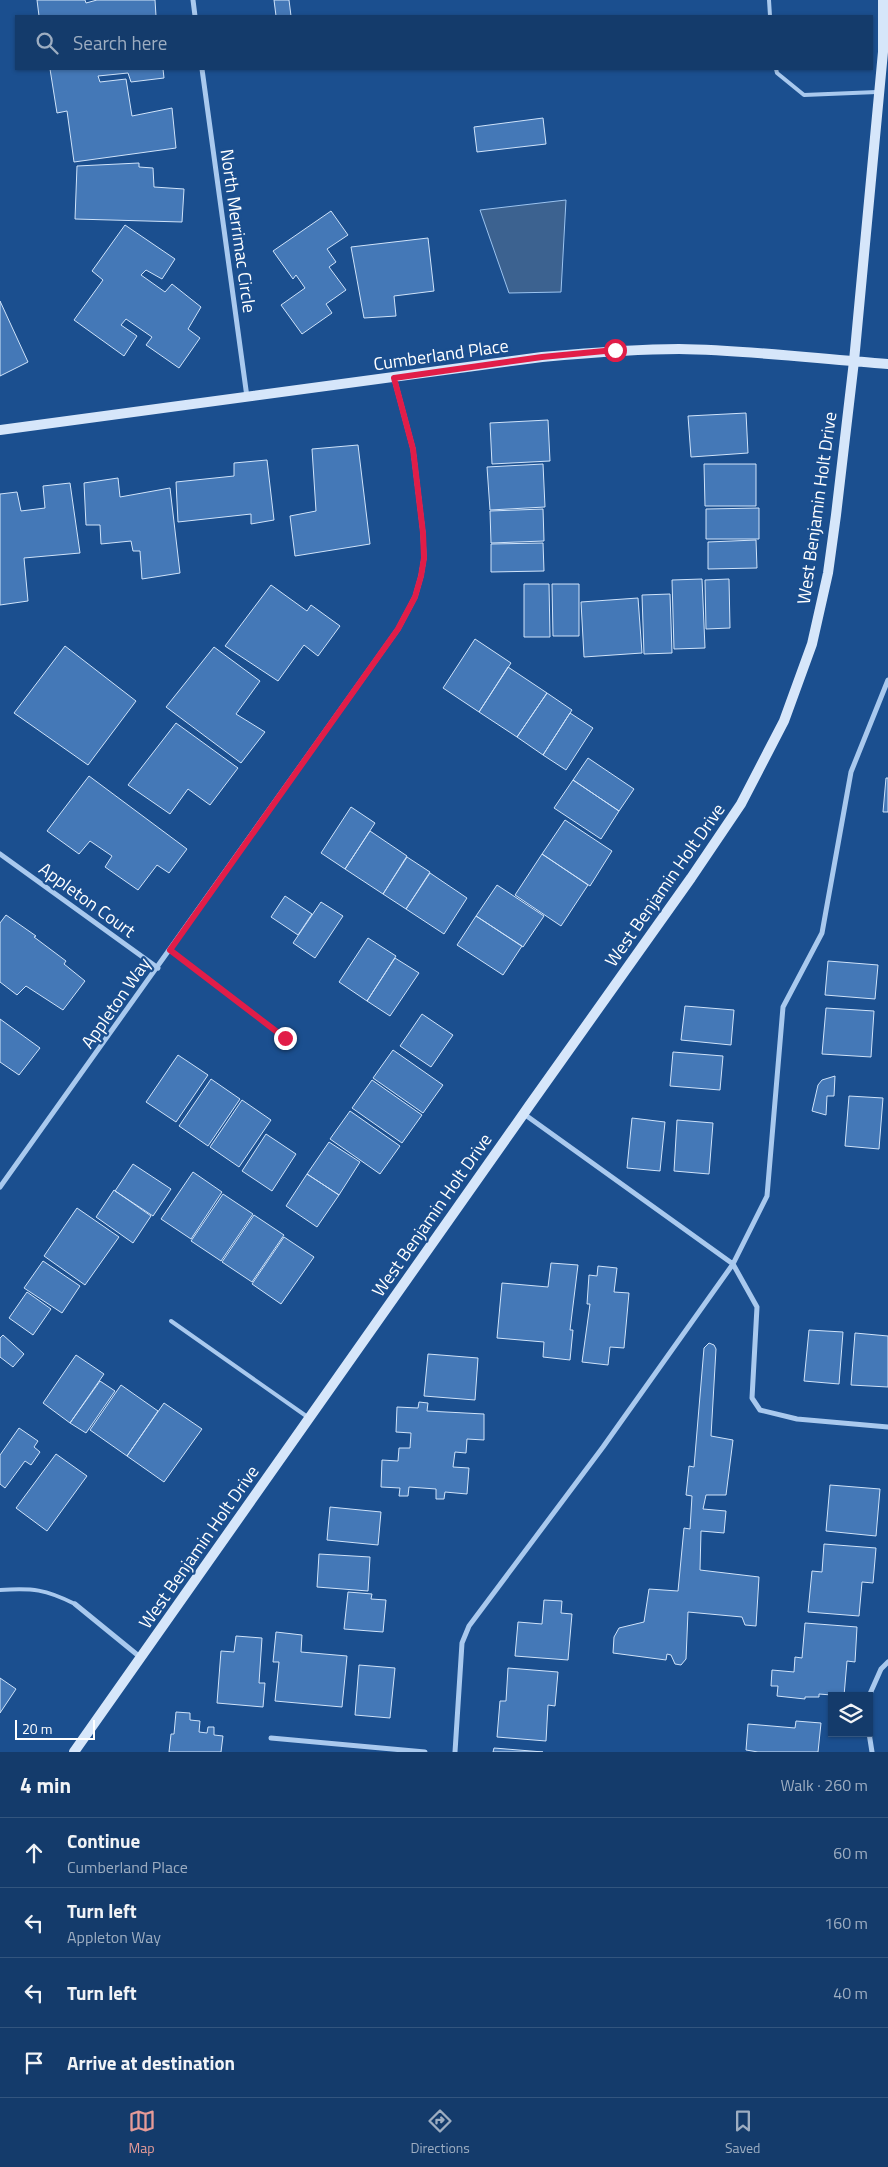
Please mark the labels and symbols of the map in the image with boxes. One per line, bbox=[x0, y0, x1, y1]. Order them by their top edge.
street label: North Merrimac Circle bbox=[214, 147, 263, 315]
street label: Cumberland Place bbox=[372, 332, 510, 377]
route start bbox=[604, 339, 627, 362]
street label: West Benjamin Holt Drive bbox=[790, 410, 843, 606]
street label: West Benjamin Holt Drive bbox=[598, 797, 731, 972]
street label: Appleton Court bbox=[33, 855, 142, 944]
street label: Appleton Way bbox=[74, 951, 157, 1054]
route end bbox=[274, 1027, 297, 1050]
street label: West Benjamin Holt Drive bbox=[365, 1127, 498, 1302]
street label: West Benjamin Holt Drive bbox=[132, 1459, 265, 1634]
scale bar bbox=[15, 1717, 95, 1740]

